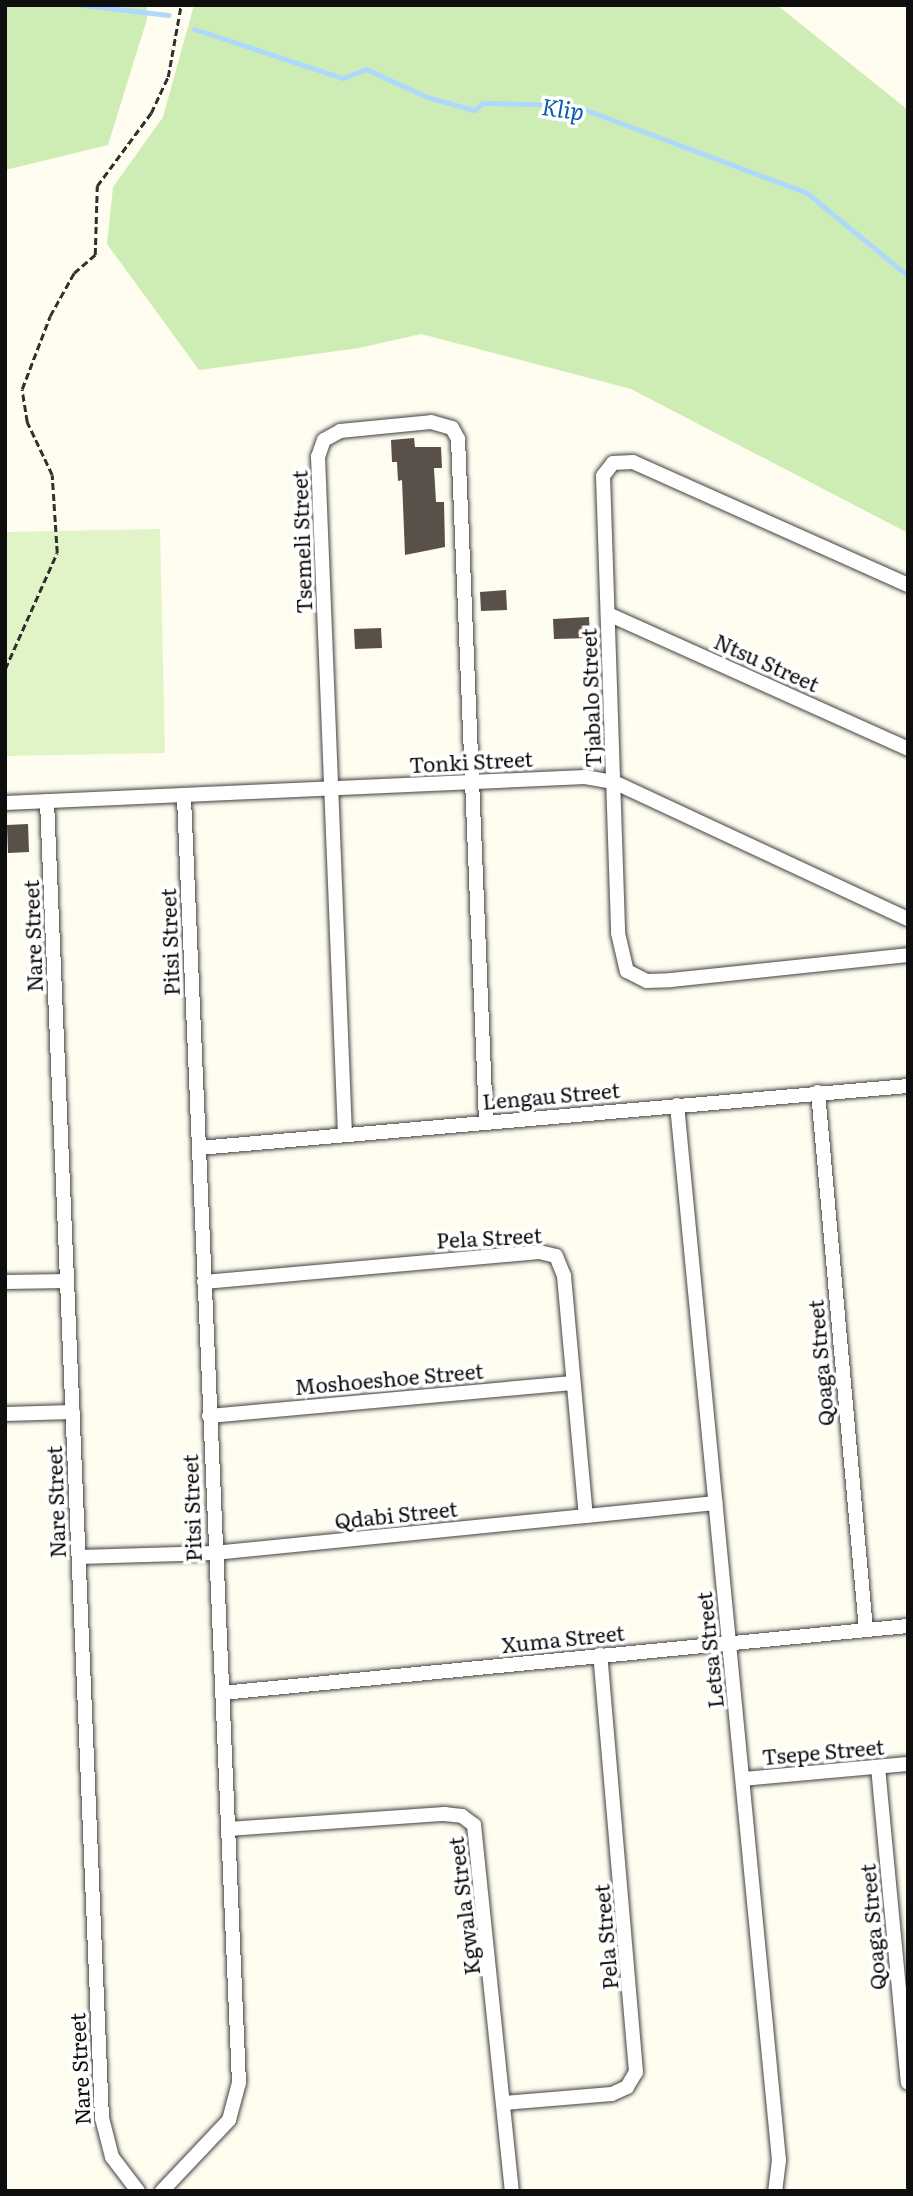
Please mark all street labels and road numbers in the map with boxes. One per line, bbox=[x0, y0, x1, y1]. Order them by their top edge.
street label: Tsemeli Street bbox=[286, 470, 316, 614]
street label: Tjabalo Street bbox=[575, 628, 605, 768]
street label: Ntsu Street bbox=[711, 628, 823, 696]
street label: Tonki Street bbox=[408, 745, 534, 777]
street label: Nare Street bbox=[17, 879, 47, 993]
street label: Pitsi Street bbox=[155, 888, 183, 996]
street label: Lengau Street bbox=[481, 1076, 621, 1114]
street label: Pela Street bbox=[435, 1222, 543, 1252]
street label: Qoaga Street bbox=[802, 1299, 838, 1427]
street label: Moshoeshoe Street bbox=[293, 1357, 485, 1399]
street label: Nare Street bbox=[40, 1445, 70, 1559]
street label: Pitsi Street bbox=[177, 1454, 205, 1562]
street label: Qdabi Street bbox=[333, 1495, 459, 1533]
street label: Letsa Street bbox=[690, 1590, 728, 1710]
street label: Xuma Street bbox=[500, 1619, 626, 1657]
street label: Tsepe Street bbox=[761, 1733, 885, 1769]
street label: Kgwala Street bbox=[442, 1835, 484, 1977]
street label: Qoaga Street bbox=[854, 1863, 890, 1991]
street label: Pela Street bbox=[588, 1883, 622, 1991]
street label: Nare Street bbox=[63, 2012, 95, 2126]

